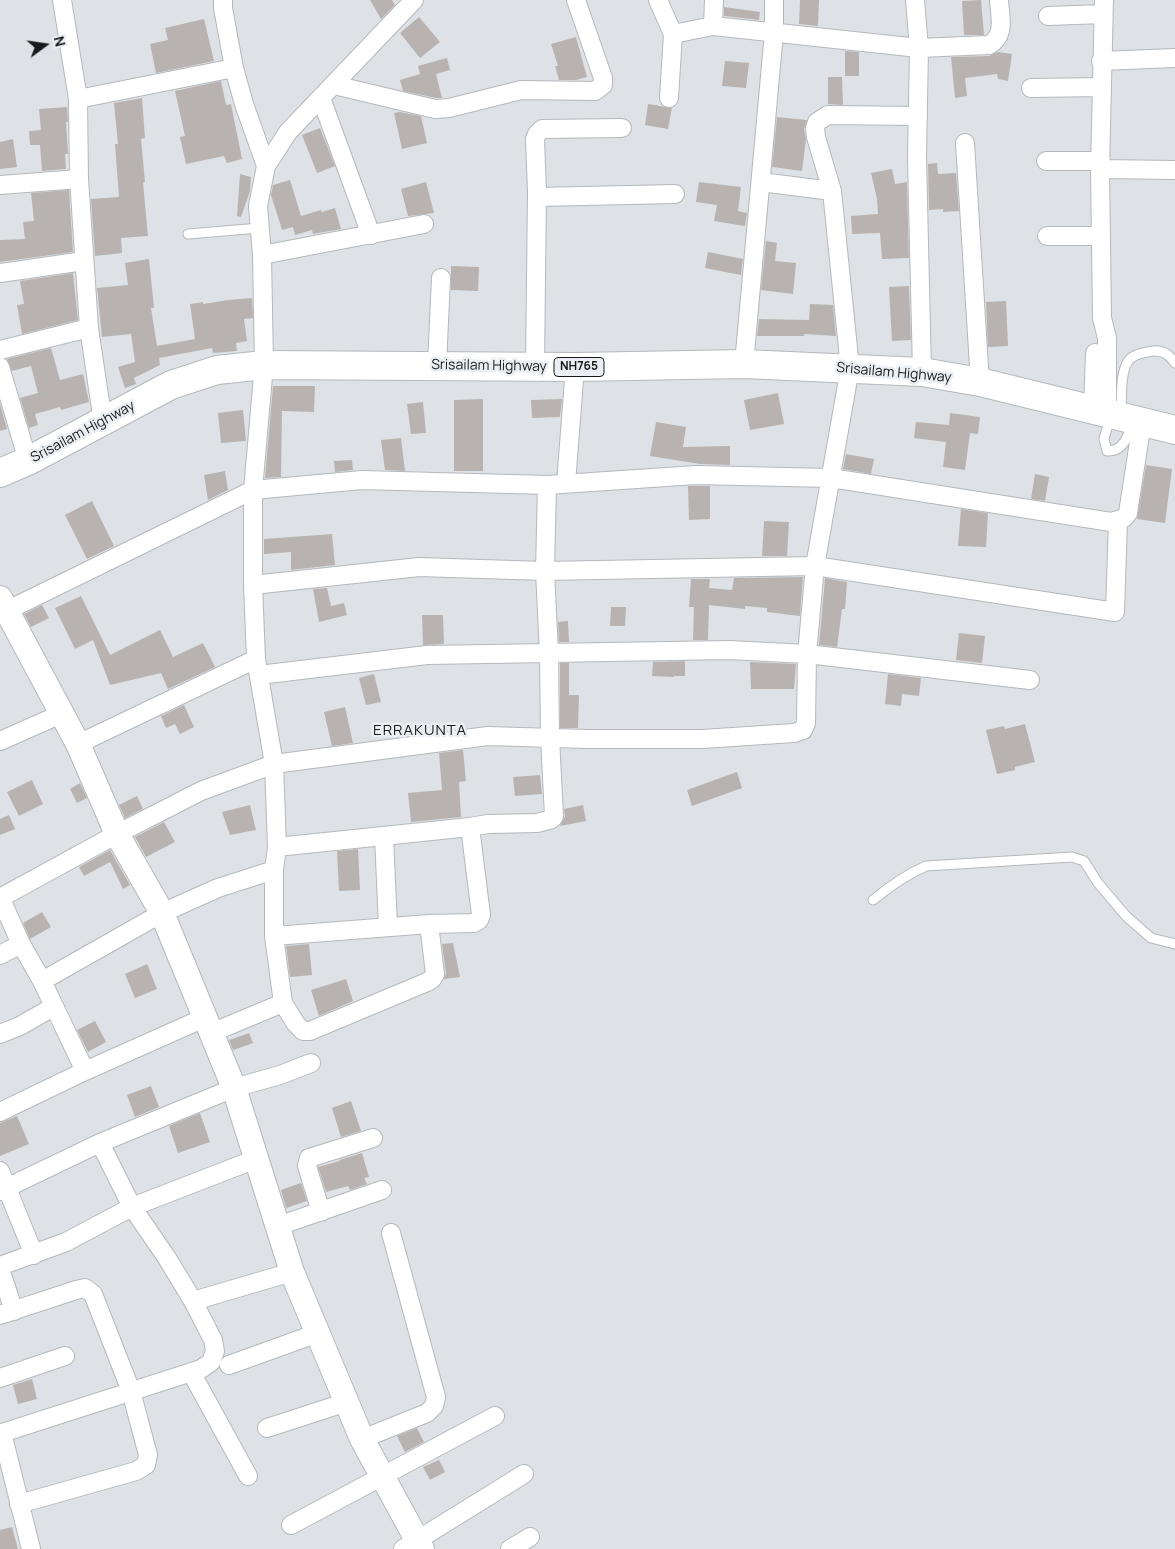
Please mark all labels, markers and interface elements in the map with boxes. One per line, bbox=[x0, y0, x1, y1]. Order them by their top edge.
north arrow bbox=[20, 20, 70, 70]
text: N bbox=[50, 34, 70, 48]
street label: Srisailam Highway bbox=[431, 357, 547, 375]
road number: NH765 bbox=[554, 358, 604, 377]
street label: Srisailam Highway bbox=[836, 360, 952, 386]
street label: Srisailam Highway bbox=[28, 397, 138, 467]
district label: ERRAKUNTA bbox=[372, 722, 468, 740]

